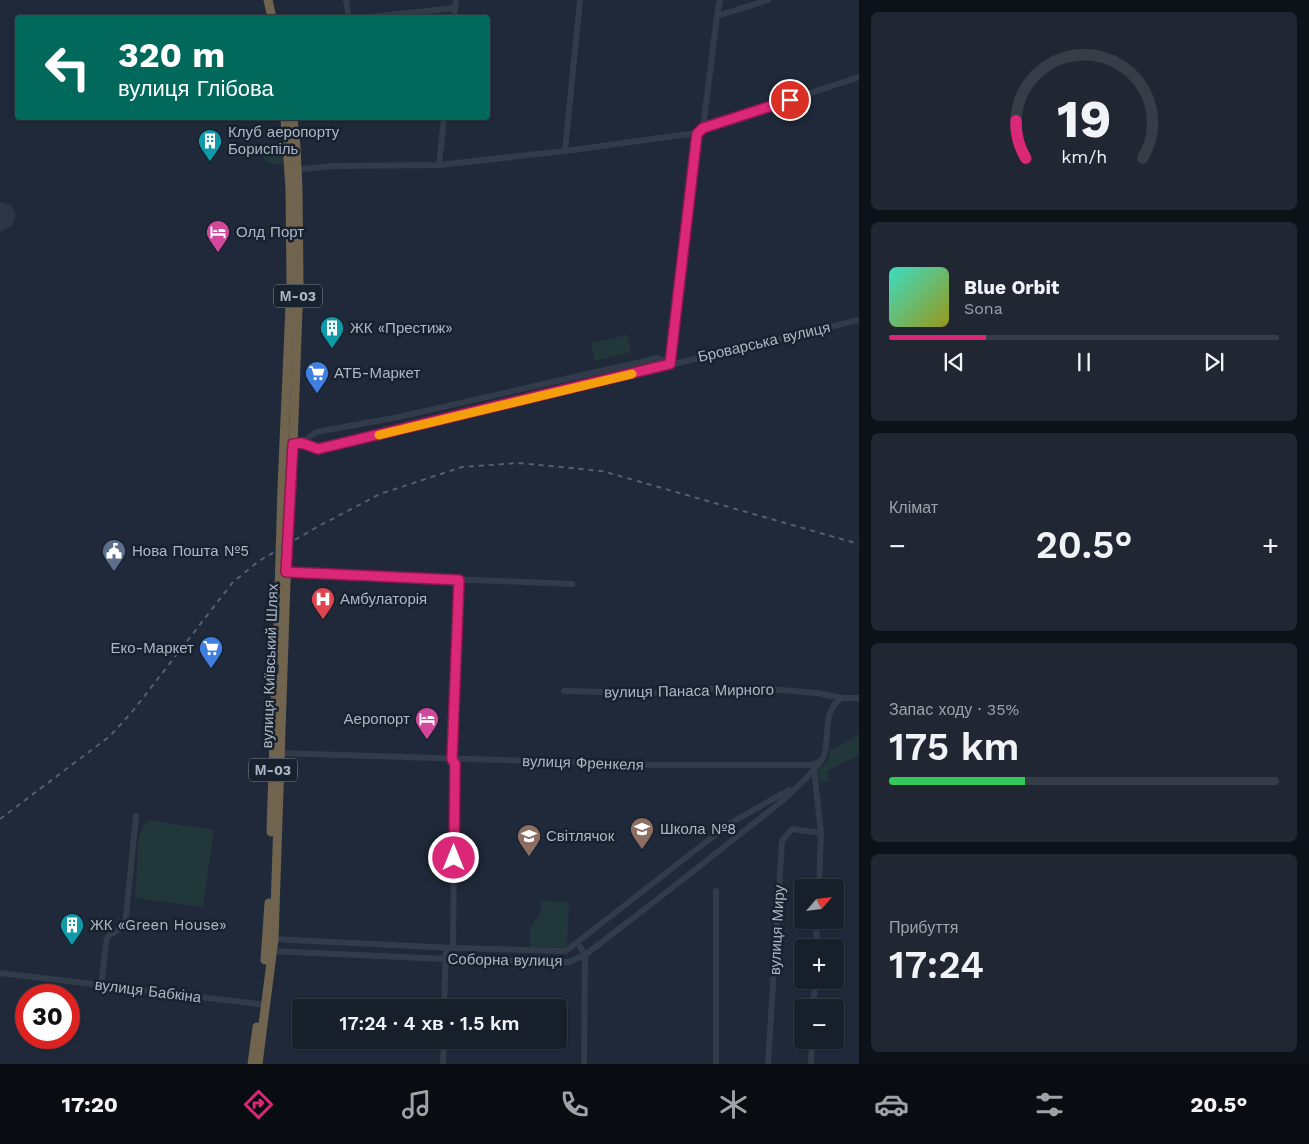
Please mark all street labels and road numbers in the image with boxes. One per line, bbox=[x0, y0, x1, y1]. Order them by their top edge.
road number: М-03 bbox=[274, 284, 322, 308]
street label: Броварська вулиця bbox=[696, 318, 832, 366]
street label: вулиця Київський Шлях bbox=[258, 583, 282, 749]
street label: вулиця Панаса Мирного bbox=[604, 681, 774, 701]
street label: вулиця Френкеля bbox=[522, 752, 644, 774]
road number: М-03 bbox=[249, 758, 297, 782]
street label: вулиця Миру bbox=[766, 884, 788, 976]
street label: Соборна вулиця bbox=[447, 950, 563, 970]
street label: вулиця Бабкіна bbox=[94, 976, 203, 1007]

